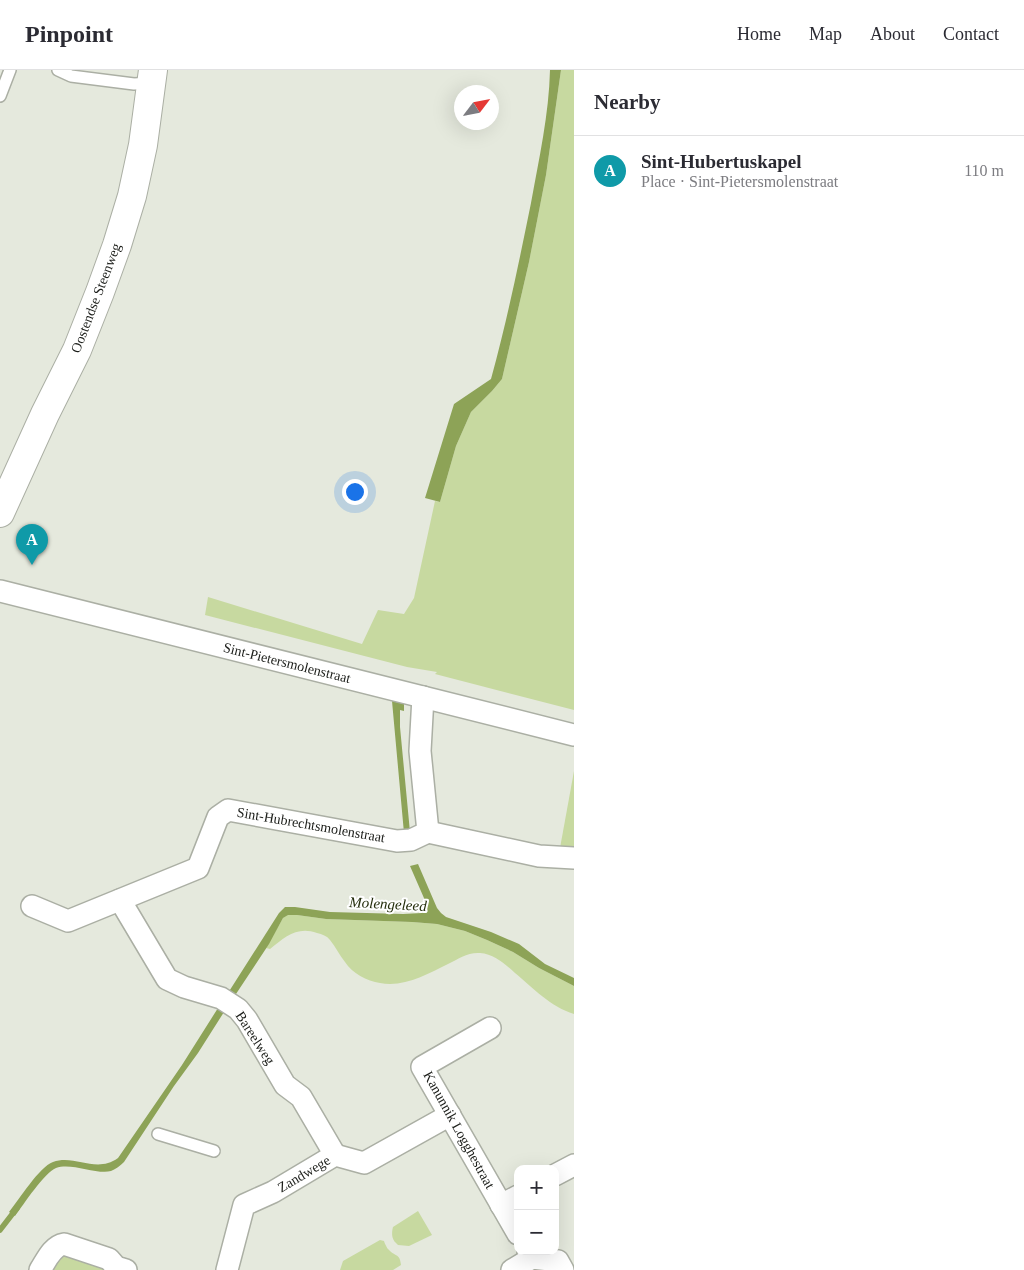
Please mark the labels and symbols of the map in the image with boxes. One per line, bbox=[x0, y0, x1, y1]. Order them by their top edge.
north arrow bbox=[454, 85, 499, 130]
street label: Oostendse Steenweg bbox=[68, 241, 124, 355]
your location bbox=[342, 479, 368, 505]
pin: A bbox=[16, 524, 48, 565]
street label: Sint-Pietersmolenstraat bbox=[222, 640, 352, 686]
street label: Sint-Hubrechtsmolenstraat bbox=[236, 805, 386, 845]
water label: Molengeleed bbox=[348, 894, 428, 914]
street label: Bareelweg bbox=[232, 1009, 278, 1067]
street label: Kanunnik Logghestraat bbox=[420, 1069, 498, 1191]
street label: Zandwege bbox=[275, 1153, 333, 1195]

